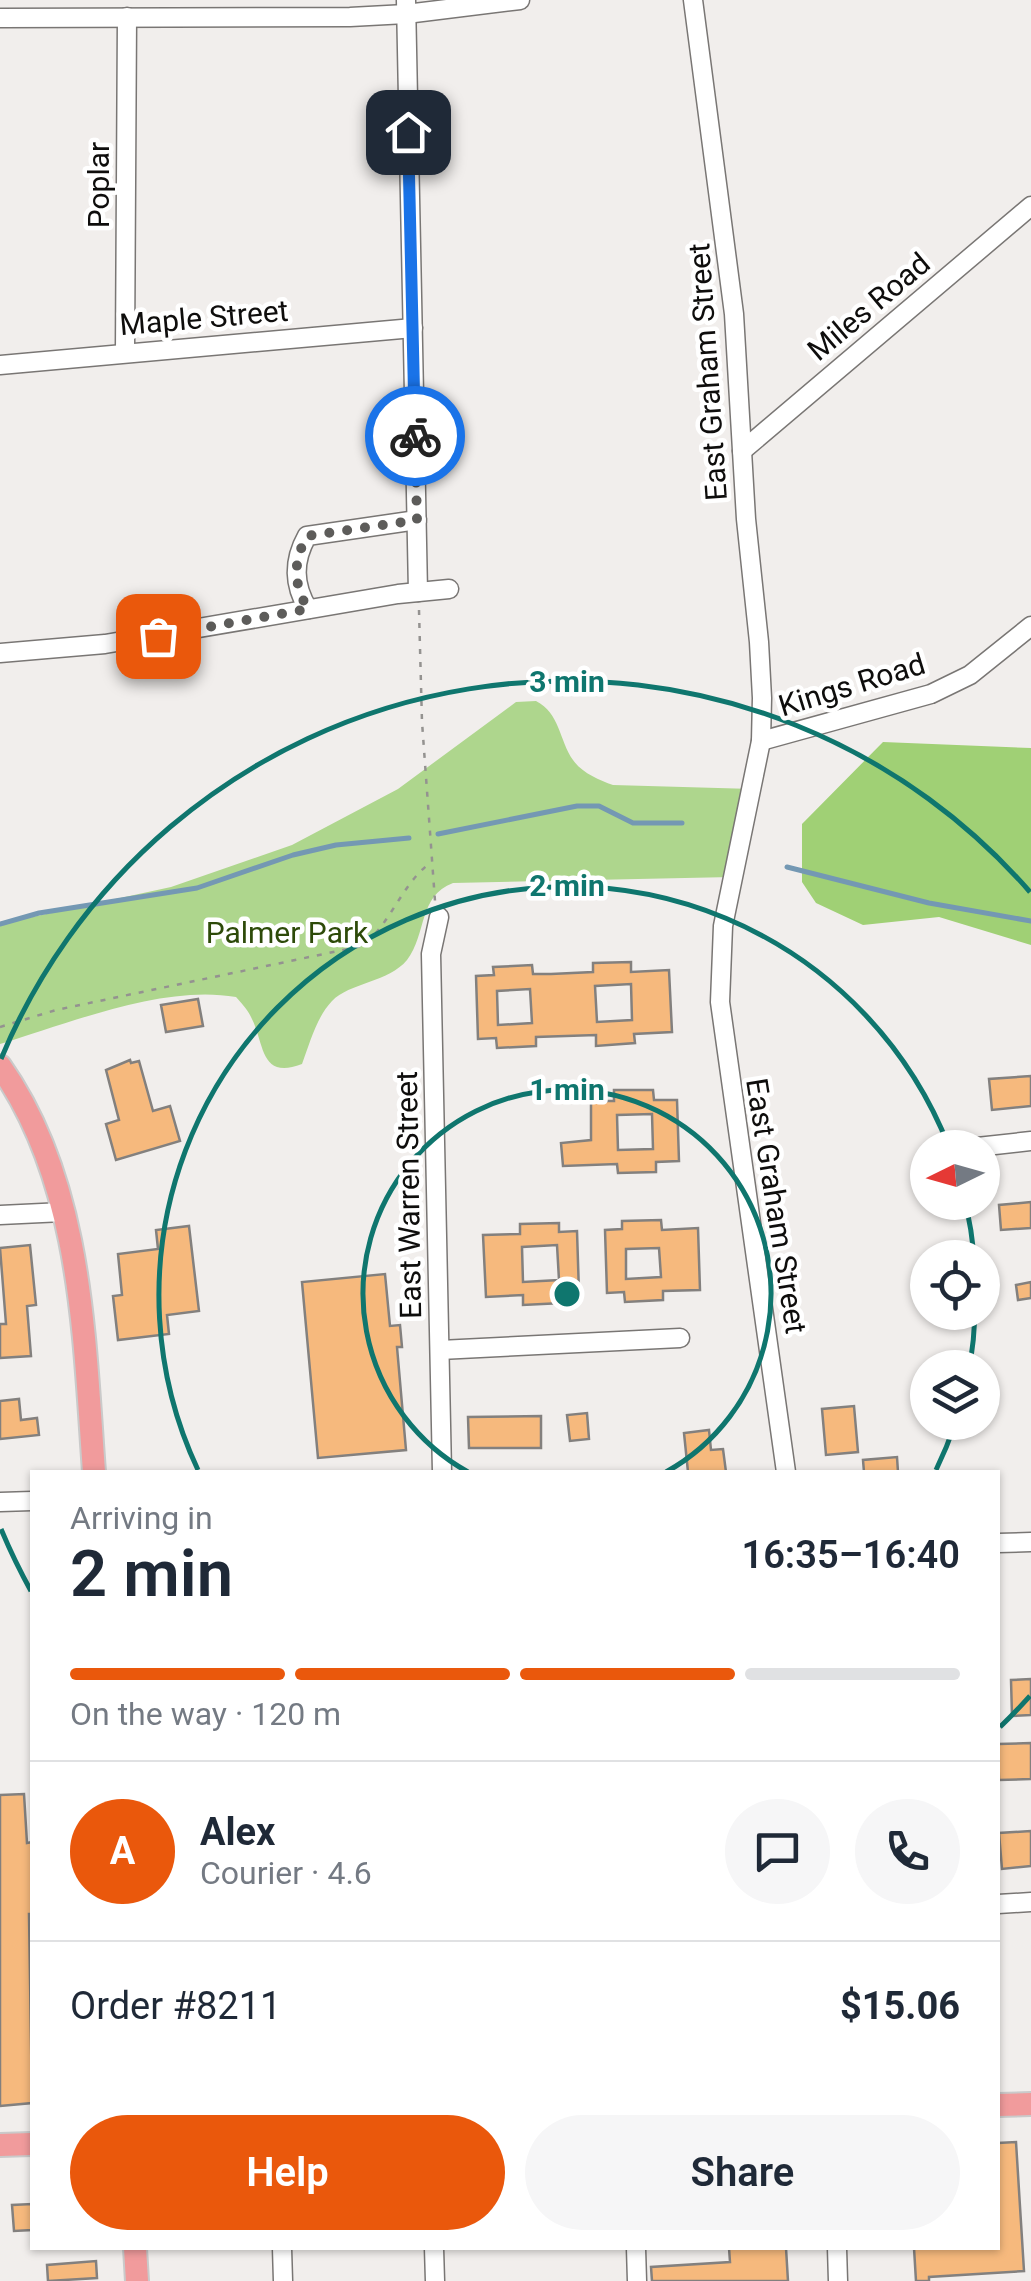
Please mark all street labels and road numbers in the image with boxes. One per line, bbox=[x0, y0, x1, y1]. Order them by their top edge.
street label: Poplar bbox=[81, 142, 116, 228]
street label: East Graham Street bbox=[681, 242, 734, 502]
street label: Miles Road bbox=[801, 245, 937, 368]
street label: Maple Street bbox=[118, 293, 290, 342]
street label: Kings Road bbox=[774, 646, 929, 723]
street label: East Warren Street bbox=[389, 1071, 428, 1319]
street label: East Graham Street bbox=[739, 1076, 814, 1336]

